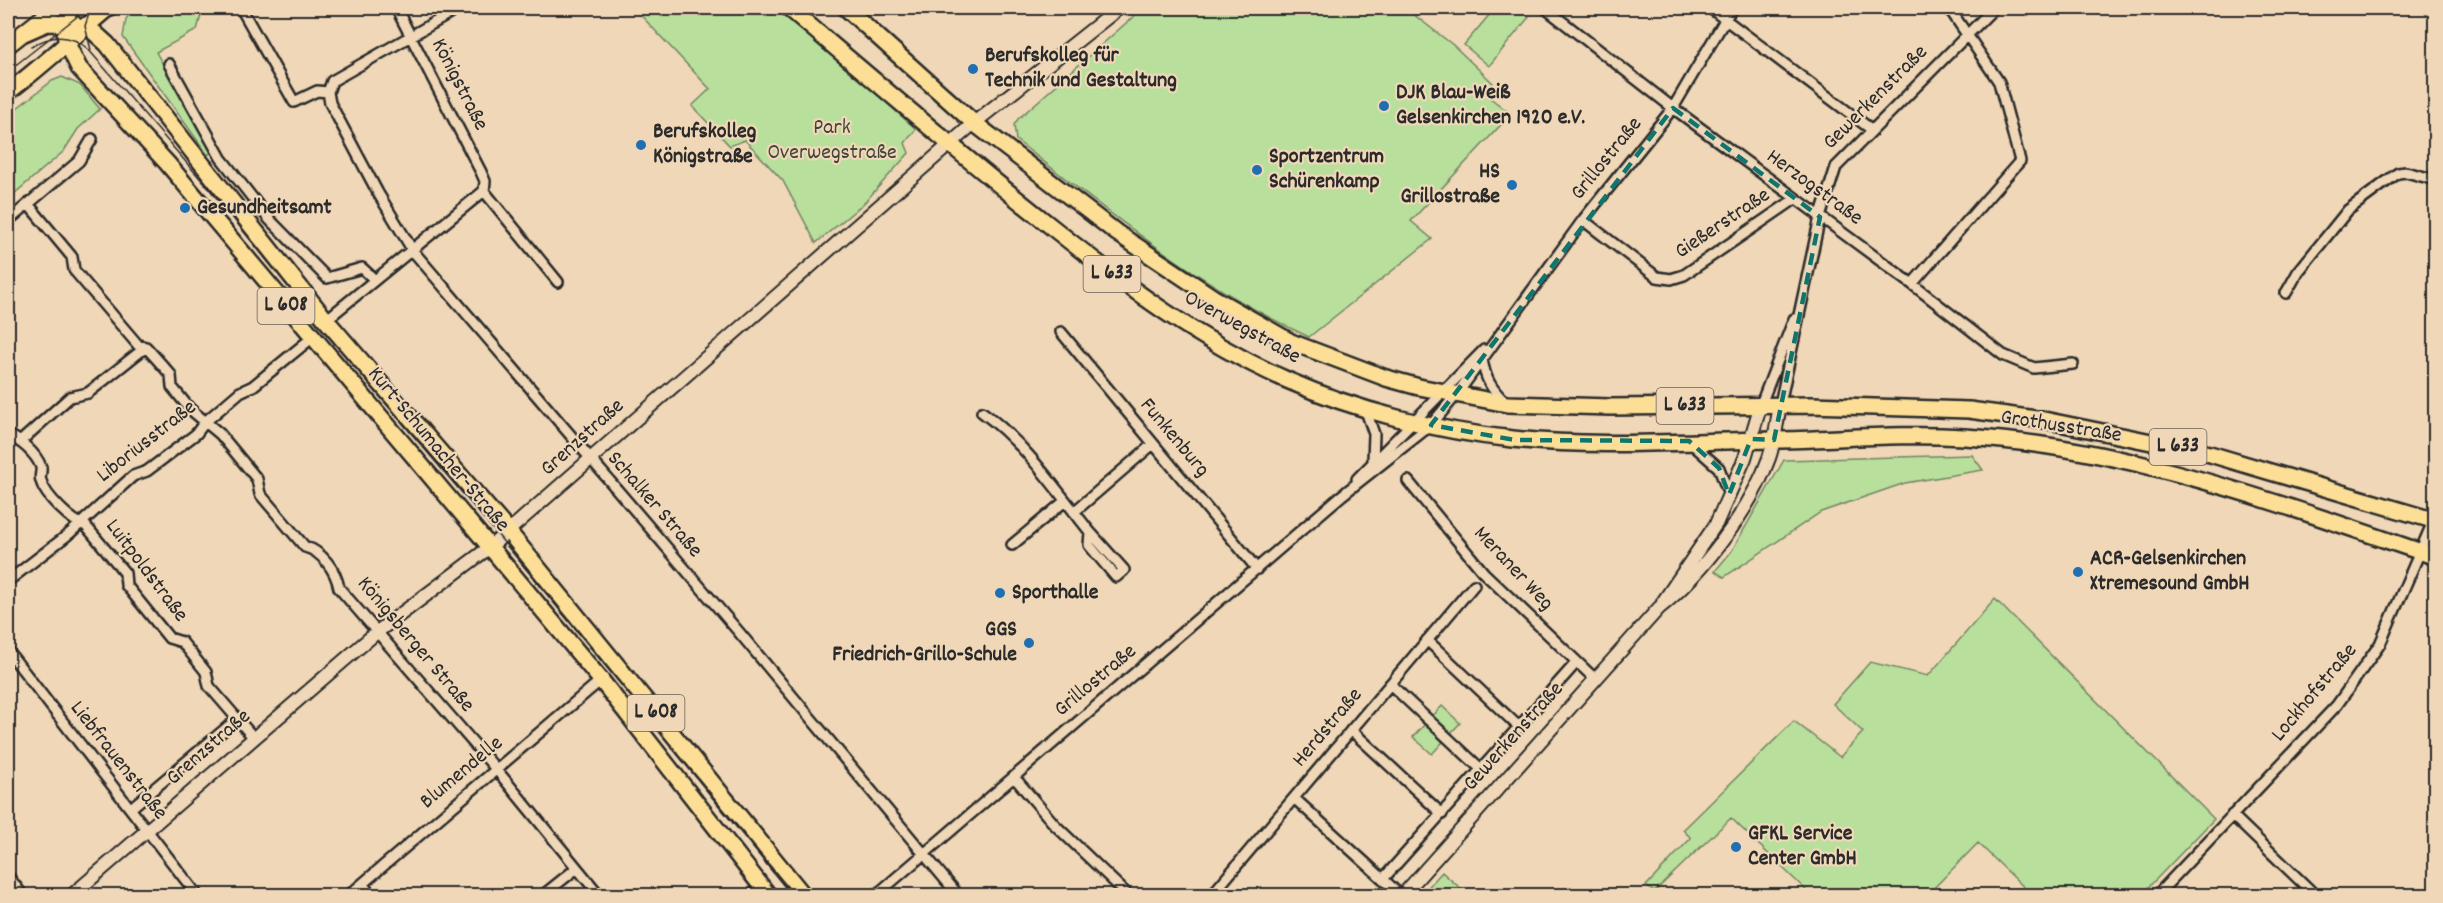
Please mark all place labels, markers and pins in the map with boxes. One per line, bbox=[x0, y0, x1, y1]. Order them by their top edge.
place label: Berufskolleg für Technik und Gestaltung bbox=[985, 41, 1177, 97]
marker: Berufskolleg für Technik und Gestaltung bbox=[966, 62, 980, 76]
place label: DJK Blau-Weiß Gelsenkirchen 1920 e.V. bbox=[1396, 78, 1586, 134]
marker: DJK Blau-Weiß Gelsenkirchen 1920 e.V. bbox=[1377, 99, 1391, 113]
place label: Berufskolleg Königstraße bbox=[653, 117, 757, 173]
marker: Berufskolleg Königstraße bbox=[634, 138, 648, 152]
place label: Sportzentrum Schürenkamp bbox=[1269, 142, 1384, 198]
place label: HS Grillostraße bbox=[1400, 157, 1500, 213]
marker: Sportzentrum Schürenkamp bbox=[1250, 163, 1264, 177]
marker: HS Grillostraße bbox=[1505, 178, 1519, 192]
place label: Gesundheitsamt bbox=[197, 193, 333, 224]
marker: Gesundheitsamt bbox=[178, 201, 192, 215]
place label: ACR-Gelsenkirchen Xtremesound GmbH bbox=[2090, 544, 2250, 600]
marker: ACR-Gelsenkirchen Xtremesound GmbH bbox=[2071, 565, 2085, 579]
place label: Sporthalle bbox=[1012, 578, 1099, 609]
marker: Sporthalle bbox=[993, 586, 1007, 600]
place label: GGS Friedrich-Grillo-Schule bbox=[832, 615, 1017, 671]
marker: GGS Friedrich-Grillo-Schule bbox=[1022, 636, 1036, 650]
place label: GFKL Service Center GmbH bbox=[1748, 819, 1857, 875]
marker: GFKL Service Center GmbH bbox=[1729, 840, 1743, 854]

